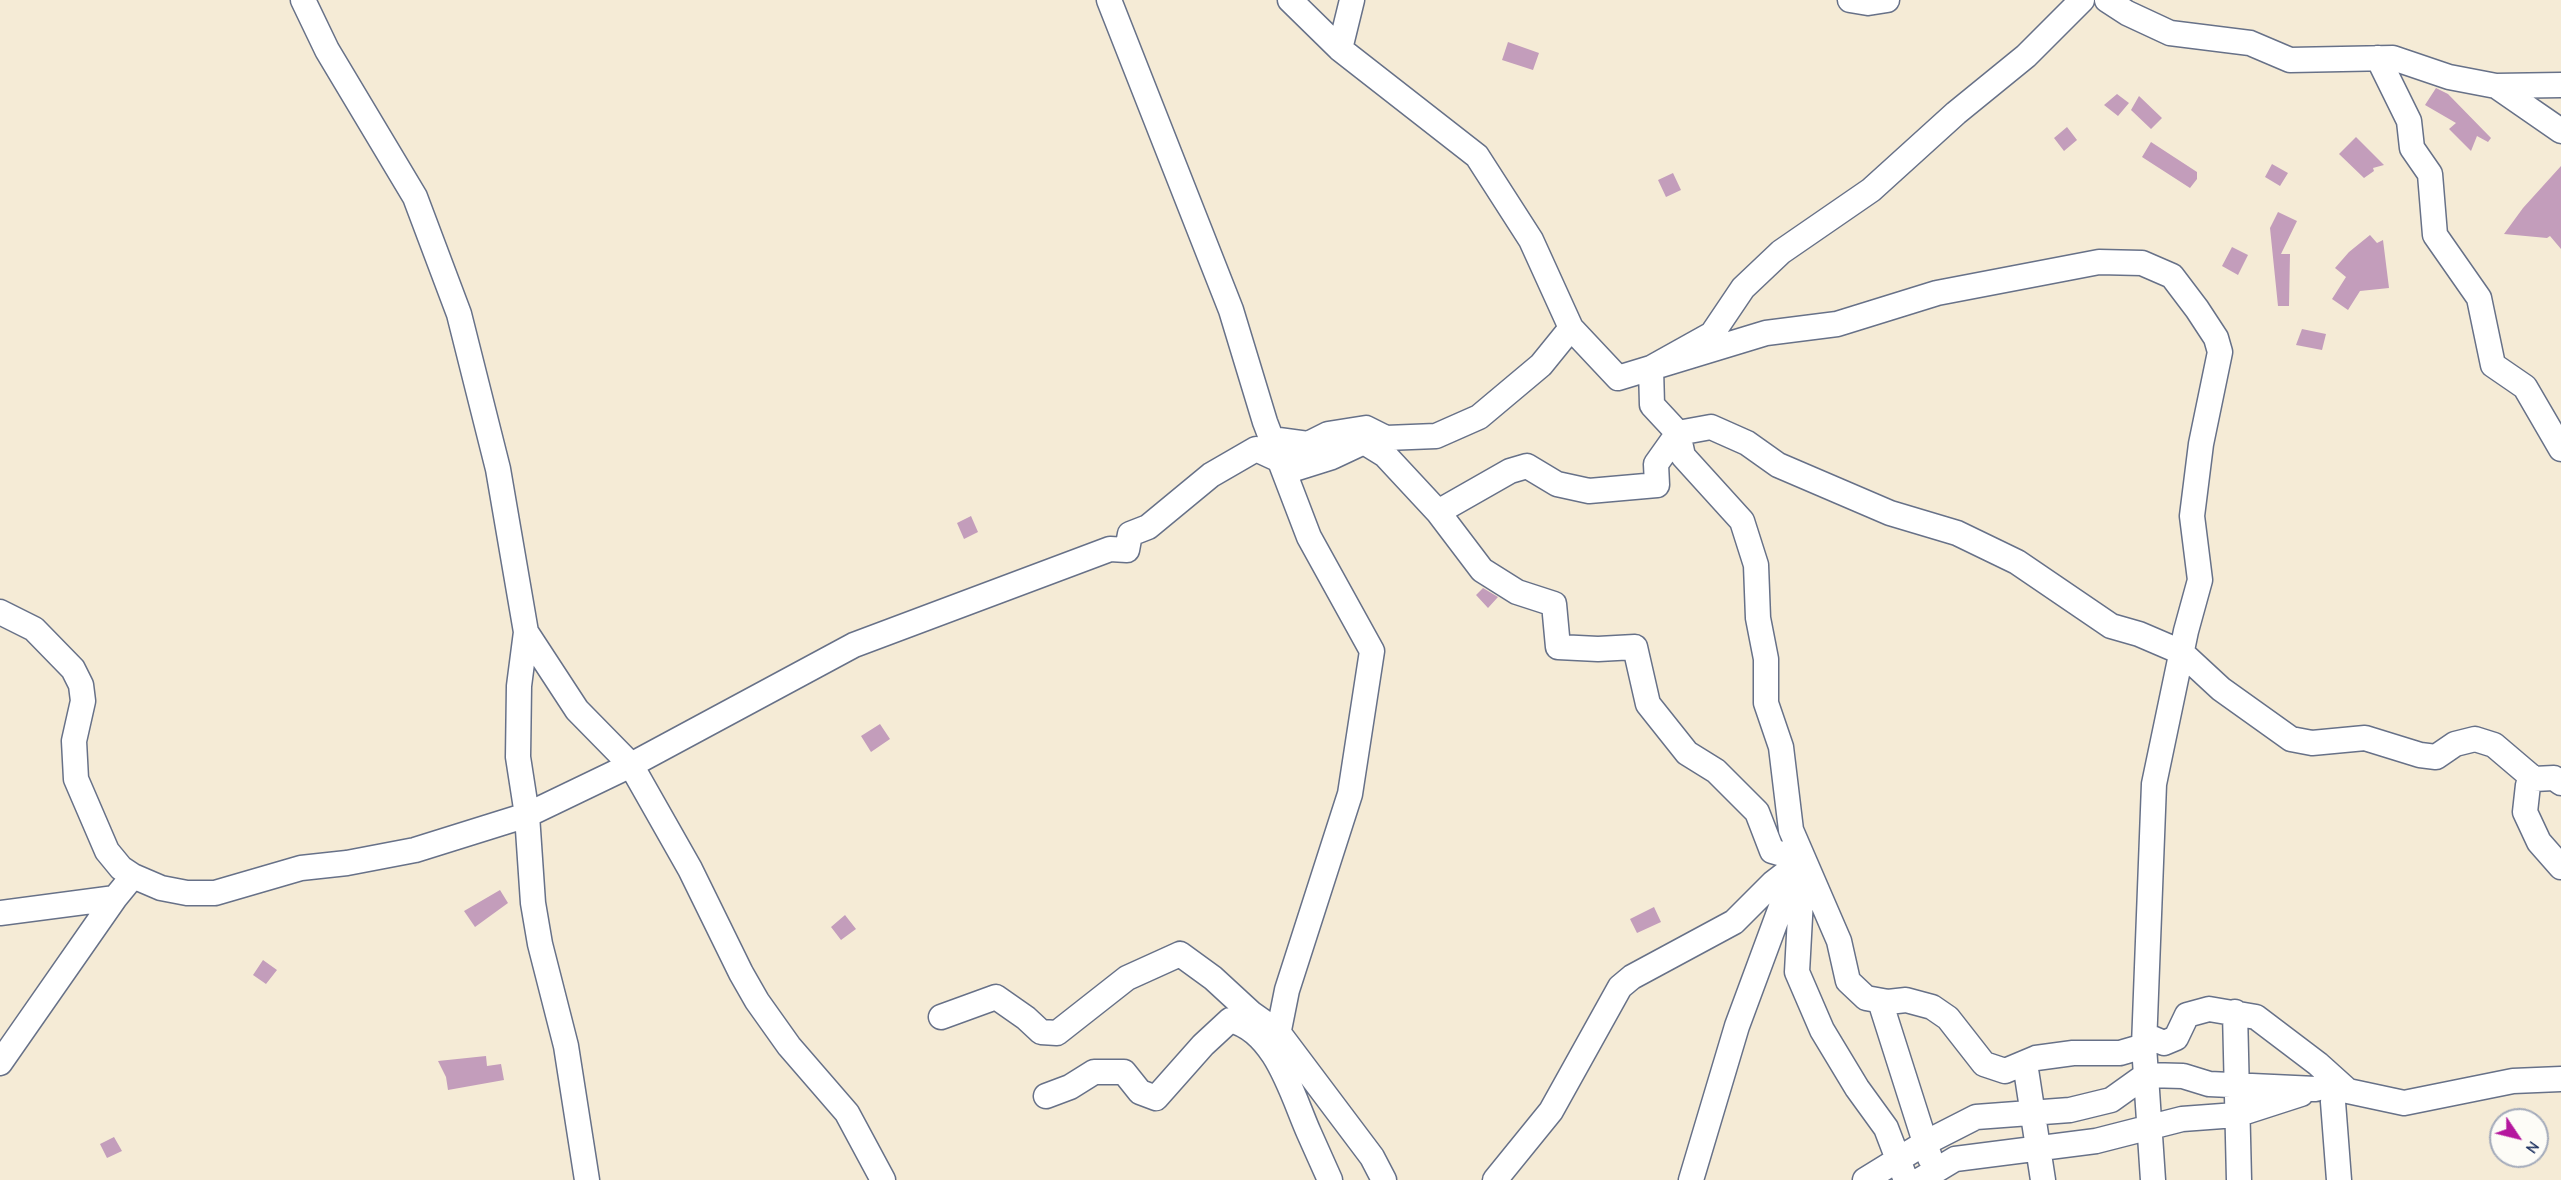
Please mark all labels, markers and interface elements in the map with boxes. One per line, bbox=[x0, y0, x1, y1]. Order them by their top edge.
north arrow bbox=[2489, 1108, 2549, 1168]
text: N bbox=[2522, 1138, 2542, 1157]

